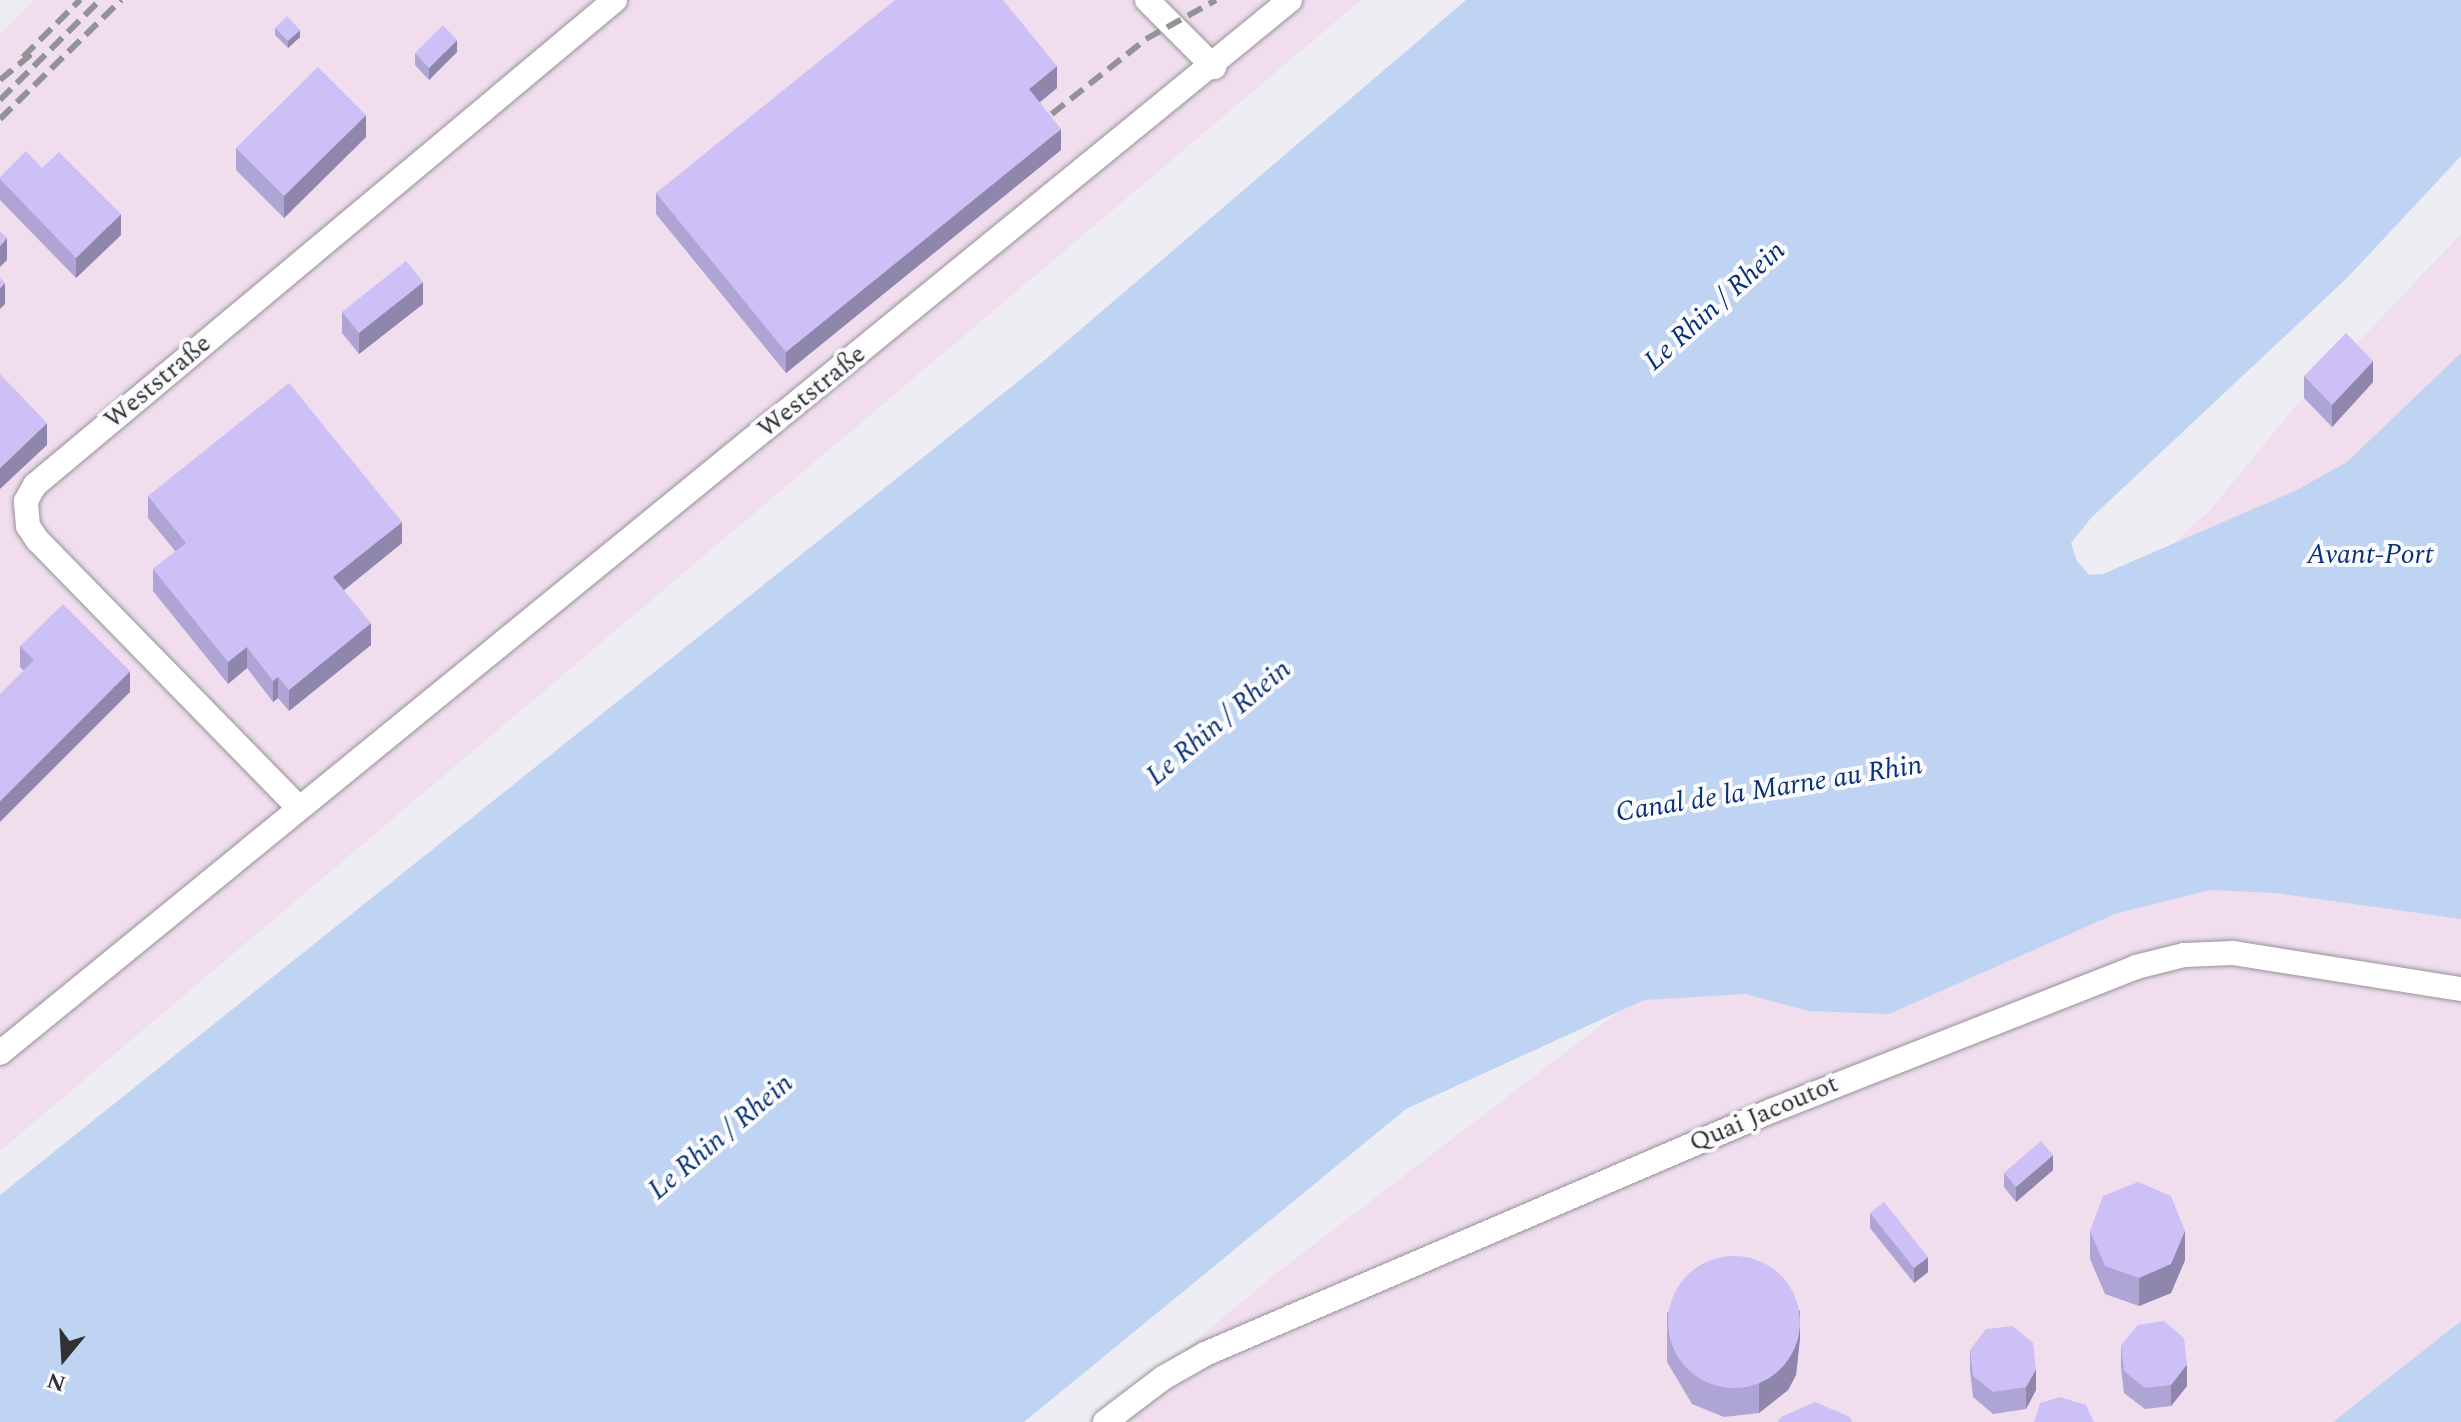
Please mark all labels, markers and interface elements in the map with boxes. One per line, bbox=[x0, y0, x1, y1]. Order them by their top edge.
water label: Le Rhin / Rhein bbox=[1637, 234, 1793, 378]
street label: Weststraße bbox=[98, 328, 218, 436]
street label: Weststraße bbox=[752, 339, 872, 445]
water label: Avant-Port bbox=[2307, 538, 2433, 572]
water label: Le Rhin / Rhein bbox=[1140, 653, 1298, 793]
water label: Canal de la Marne au Rhin bbox=[1613, 748, 1925, 830]
water label: Le Rhin / Rhein bbox=[642, 1067, 800, 1207]
street label: Quai Jacoutot bbox=[1685, 1069, 1843, 1159]
north arrow bbox=[24, 1318, 104, 1398]
text: N bbox=[43, 1363, 70, 1400]

